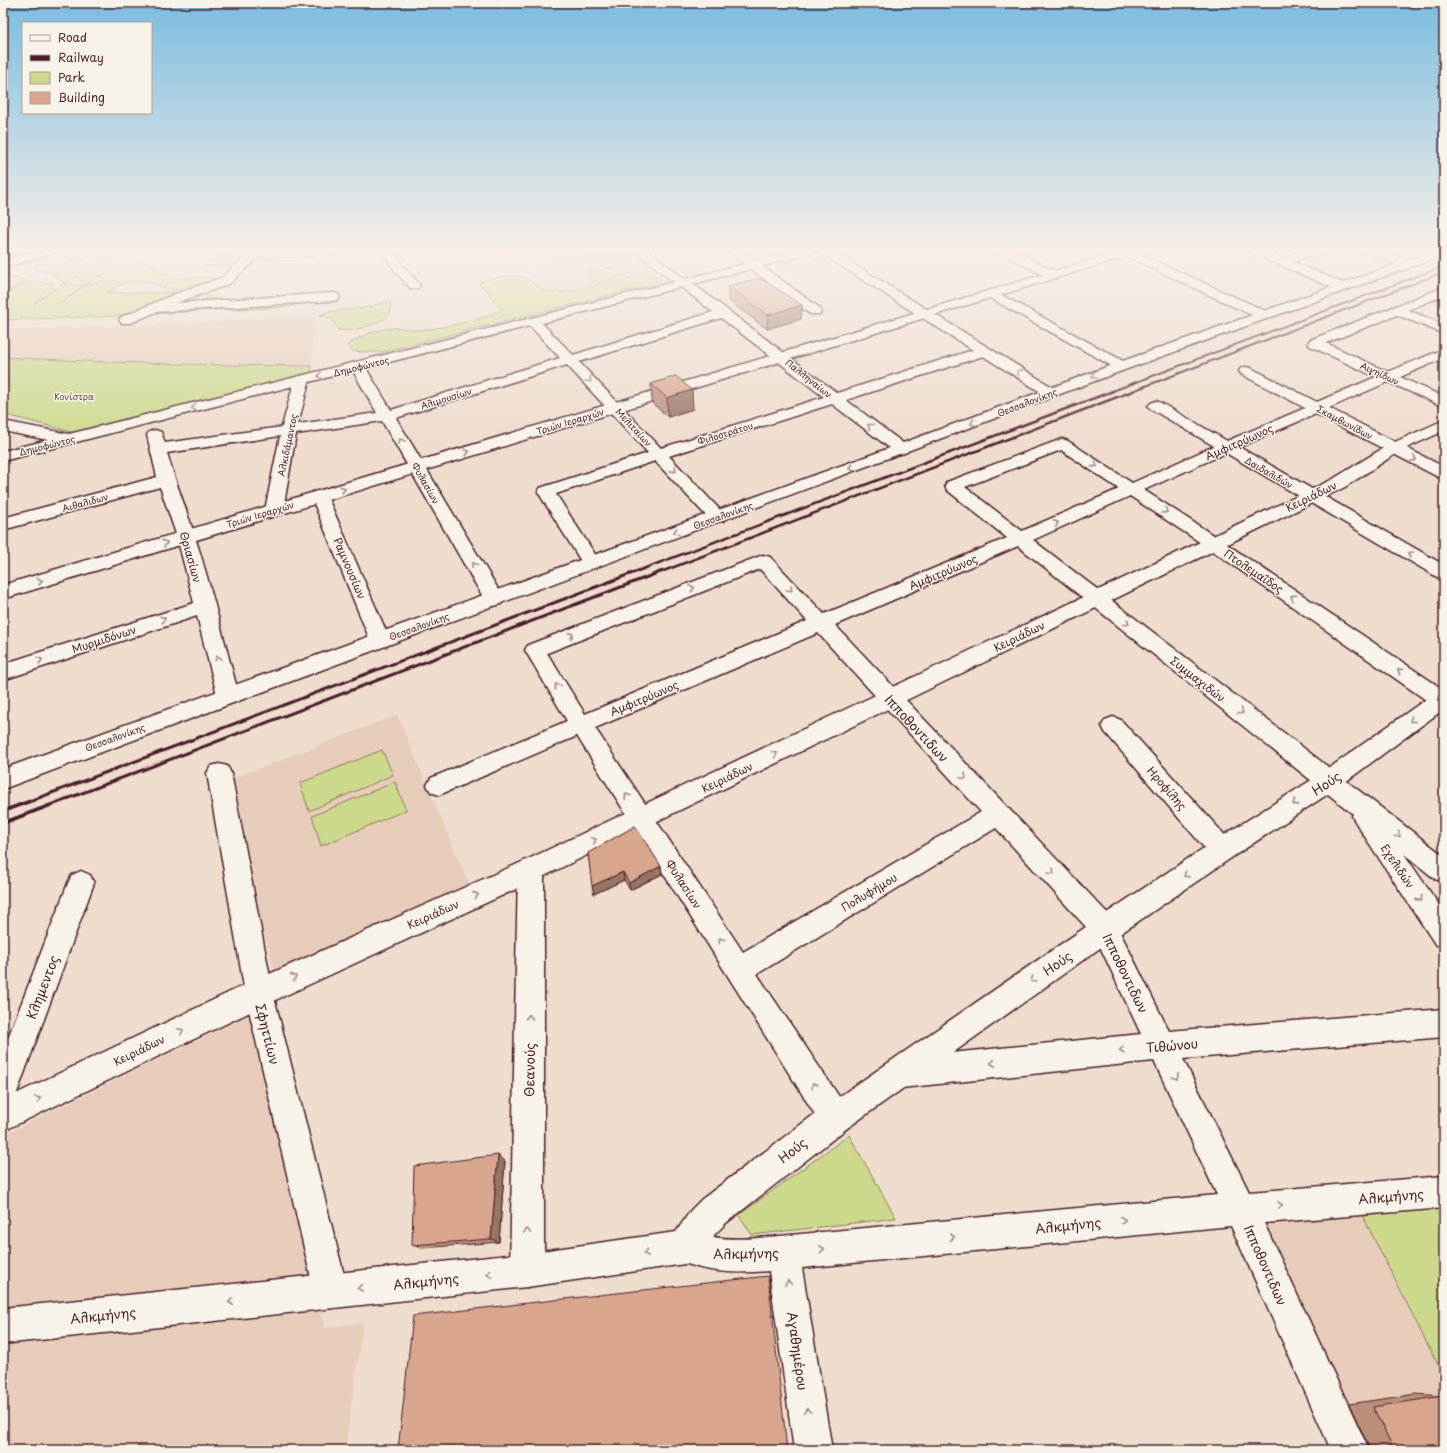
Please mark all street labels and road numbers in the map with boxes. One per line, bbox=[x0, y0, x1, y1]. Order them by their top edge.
street label: Δημοφώντος bbox=[332, 352, 391, 380]
street label: Παλληναίων bbox=[783, 355, 835, 401]
street label: Αιγηίδων bbox=[1358, 358, 1402, 388]
street label: Αλιμουσίων bbox=[419, 384, 473, 412]
street label: Θεσσαλονίκης bbox=[995, 384, 1059, 420]
street label: Σκαμβωνίδων bbox=[1315, 401, 1375, 443]
street label: Τριών Ιεραρχών bbox=[534, 404, 606, 438]
street label: Μελιταίων bbox=[613, 405, 655, 449]
street label: Αλκιδάμαντος bbox=[274, 412, 301, 477]
street label: Φιλοστράτου bbox=[696, 418, 754, 448]
street label: Αμφιτρύωνος bbox=[1202, 419, 1276, 465]
street label: Δημοφώντος bbox=[18, 431, 77, 459]
street label: Δαιδαλιδών bbox=[1242, 453, 1296, 491]
street label: Φυλασίων bbox=[409, 460, 443, 506]
street label: Κειριάδων bbox=[1282, 476, 1340, 516]
street label: Αιθαλιδων bbox=[60, 489, 110, 515]
street label: Τριών Ιεραρχών bbox=[224, 497, 296, 531]
street label: Θεσσαλονίκης bbox=[691, 498, 755, 532]
street label: Θριασίων bbox=[176, 529, 206, 585]
street label: Ραμνουσίων bbox=[329, 535, 371, 601]
street label: Πτολεμαΐδος bbox=[1221, 545, 1288, 597]
street label: Αμφιτρύωνος bbox=[906, 550, 980, 594]
street label: Θεσσαλονίκης bbox=[387, 609, 451, 643]
street label: Κειριάδων bbox=[990, 616, 1048, 656]
street label: Μυρμιδόνων bbox=[70, 621, 138, 657]
street label: Συμμαχιδών bbox=[1167, 652, 1229, 706]
street label: Αμφιτρύωνος bbox=[607, 676, 681, 720]
street label: Ιπποθοντιδων bbox=[881, 690, 953, 766]
street label: Θεσσαλονίκης bbox=[83, 720, 147, 754]
street label: Κειριάδων bbox=[698, 757, 756, 797]
street label: Ηροφίλης bbox=[1143, 762, 1191, 814]
street label: Ηούς bbox=[1308, 766, 1345, 800]
street label: Εχελιδών bbox=[1377, 841, 1419, 891]
street label: Φυλασίων bbox=[662, 856, 706, 912]
street label: Πολυφήμου bbox=[838, 869, 900, 915]
street label: Κειριάδων bbox=[404, 895, 462, 933]
street label: Ιπποθοντιδων bbox=[1099, 930, 1153, 1016]
street label: Ηούς bbox=[1039, 946, 1076, 980]
street label: Κλημεντος bbox=[21, 952, 63, 1022]
street label: Σφηττίων bbox=[251, 1002, 285, 1066]
street label: Κειριάδων bbox=[110, 1030, 168, 1070]
street label: Τιθώνου bbox=[1145, 1033, 1199, 1057]
street label: Θεανούς bbox=[519, 1043, 539, 1097]
street label: Ηούς bbox=[774, 1133, 810, 1167]
street label: Αλκμήνης bbox=[1357, 1184, 1425, 1208]
street label: Αλκμήνης bbox=[1034, 1212, 1102, 1238]
street label: Ιπποθοντιδων bbox=[1240, 1222, 1292, 1308]
street label: Αλκμήνης bbox=[713, 1243, 779, 1263]
street label: Αλκμήνης bbox=[392, 1268, 460, 1294]
street label: Αλκμήνης bbox=[69, 1302, 137, 1328]
street label: Αγαθημέρου bbox=[783, 1311, 813, 1391]

